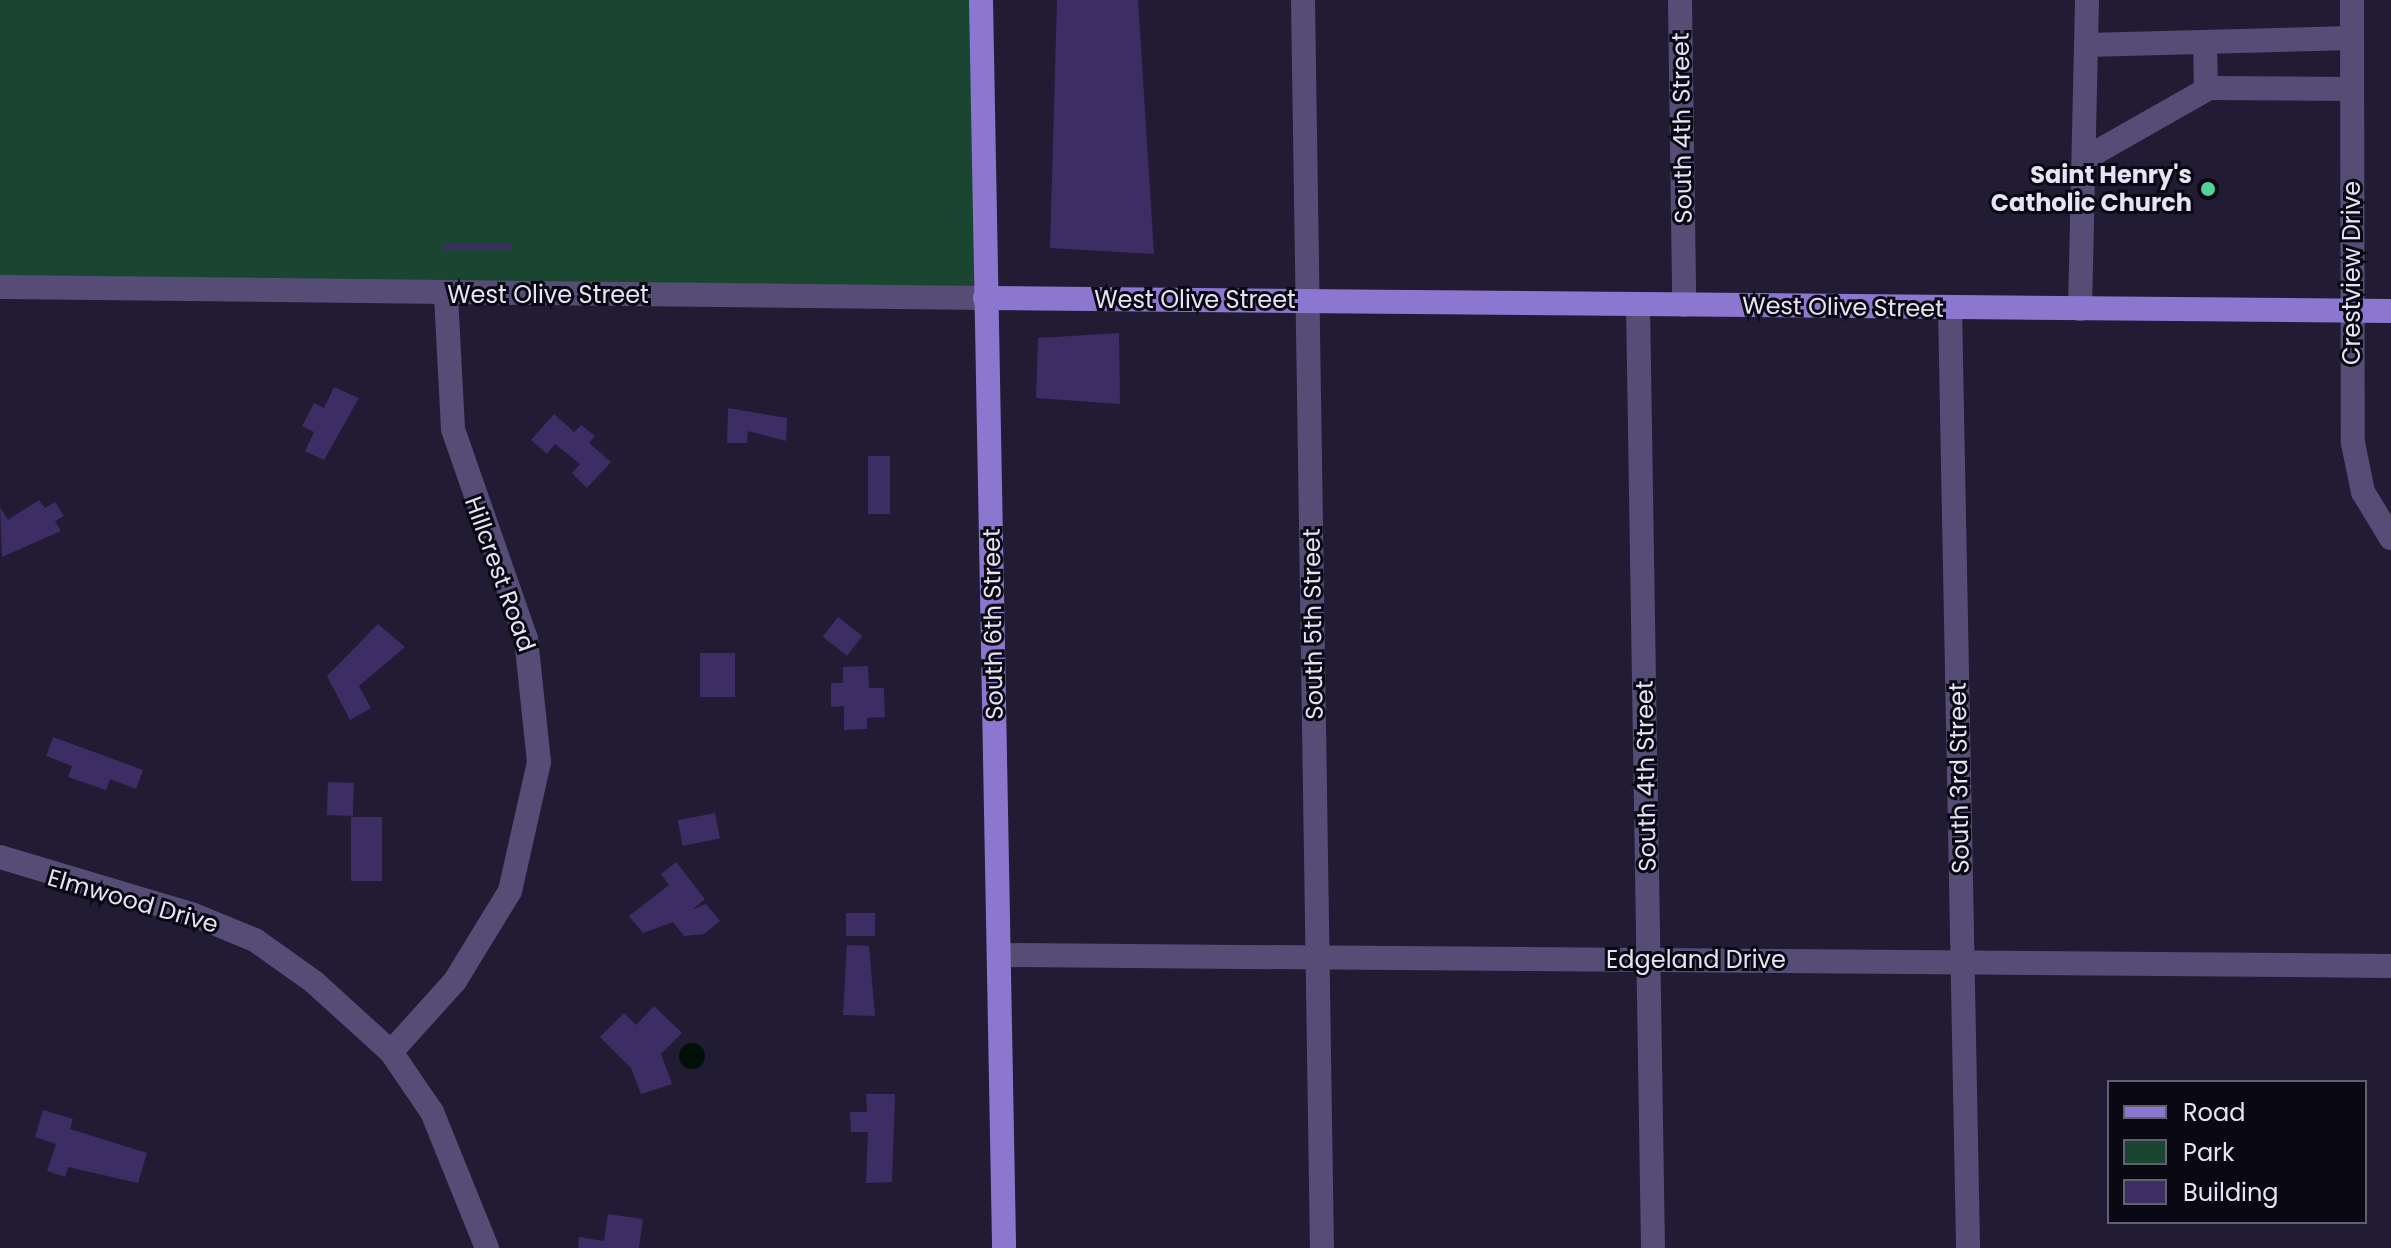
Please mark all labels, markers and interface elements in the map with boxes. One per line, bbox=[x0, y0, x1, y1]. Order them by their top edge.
street label: South 4th Street bbox=[1666, 32, 1698, 224]
place label: Saint Henry's Catholic Church bbox=[1991, 161, 2192, 217]
marker: Saint Henry's Catholic Church bbox=[2199, 180, 2217, 198]
street label: Crestview Drive bbox=[2338, 181, 2366, 365]
street label: West Olive Street bbox=[447, 281, 649, 309]
street label: West Olive Street bbox=[1094, 286, 1296, 314]
street label: West Olive Street bbox=[1742, 291, 1944, 323]
street label: Hillcrest Road bbox=[459, 493, 541, 655]
street label: South 6th Street bbox=[977, 528, 1009, 720]
street label: South 5th Street bbox=[1297, 528, 1329, 720]
street label: South 4th Street bbox=[1630, 680, 1662, 872]
street label: South 3rd Street bbox=[1943, 682, 1975, 874]
street label: Elmwood Drive bbox=[44, 863, 222, 939]
street label: Edgeland Drive bbox=[1606, 946, 1786, 974]
legend bbox=[2107, 1080, 2367, 1224]
text: Road bbox=[2183, 1096, 2245, 1129]
text: Park bbox=[2183, 1136, 2234, 1169]
text: Building bbox=[2183, 1176, 2279, 1209]

